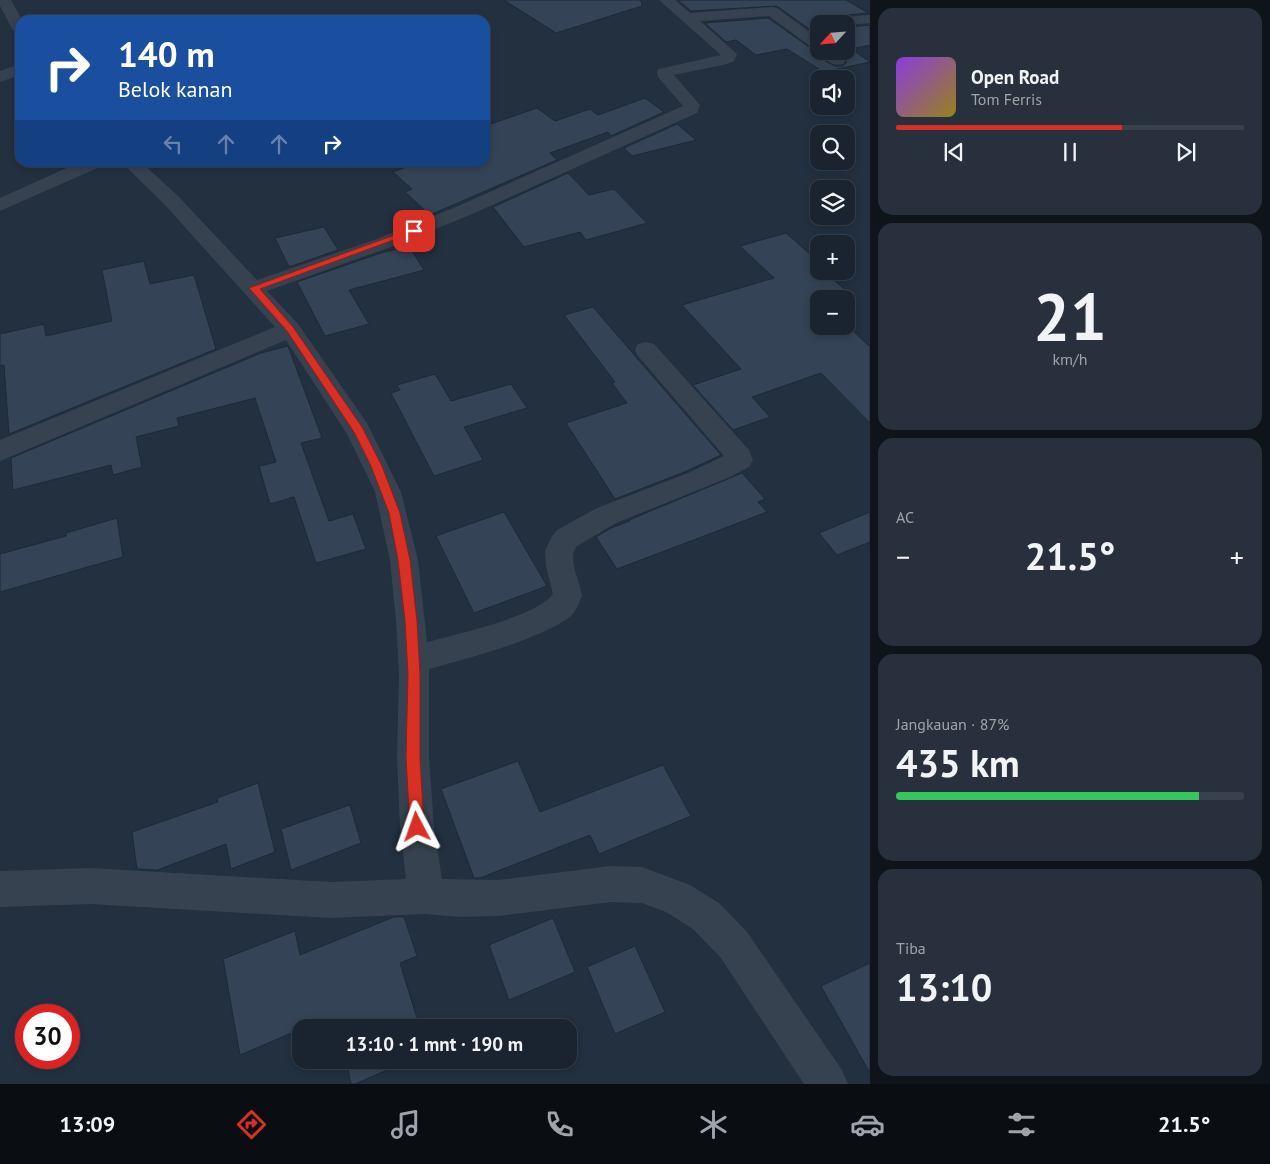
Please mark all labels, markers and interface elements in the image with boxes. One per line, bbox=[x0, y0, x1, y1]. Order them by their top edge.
north arrow bbox=[810, 15, 855, 60]
map controls bbox=[810, 15, 855, 335]
text: 140 m bbox=[118, 31, 215, 77]
icon: right bbox=[35, 35, 100, 100]
text: Open Road bbox=[971, 65, 1059, 89]
button: sound bbox=[810, 70, 855, 115]
text: Belok kanan bbox=[118, 75, 232, 103]
text: Tom Ferris bbox=[971, 89, 1042, 109]
button: search bbox=[810, 125, 855, 170]
icon: left bbox=[159, 130, 187, 158]
icon: ahead bbox=[212, 130, 240, 158]
icon: ahead bbox=[265, 130, 293, 158]
icon: right bbox=[318, 130, 346, 158]
icon: previous bbox=[940, 138, 968, 166]
icon: pause bbox=[1056, 138, 1084, 166]
icon: next bbox=[1172, 138, 1200, 166]
button: layers bbox=[810, 180, 855, 225]
pin bbox=[393, 210, 435, 252]
icon: arrive bbox=[400, 217, 428, 245]
button: + bbox=[810, 235, 855, 280]
text: 21 bbox=[1033, 274, 1107, 358]
button: − bbox=[810, 290, 855, 335]
text: km/h bbox=[1052, 349, 1088, 369]
text: AC bbox=[896, 507, 914, 527]
text: 21.5° bbox=[1025, 531, 1115, 580]
text: − bbox=[896, 538, 910, 575]
text: + bbox=[1230, 538, 1244, 575]
text: Jangkauan · 87% bbox=[896, 714, 1009, 734]
text: 435 km bbox=[896, 738, 1020, 787]
position arrow bbox=[390, 800, 442, 852]
text: Tiba bbox=[896, 938, 926, 958]
text: 13:10 bbox=[896, 962, 992, 1011]
speed limit sign: 30 bbox=[15, 1004, 80, 1069]
text: 13:10 · 1 mnt · 190 m bbox=[346, 1032, 523, 1056]
icon: directions bbox=[234, 1107, 269, 1142]
icon: music bbox=[388, 1107, 423, 1142]
icon: phone bbox=[542, 1107, 577, 1142]
icon: climate bbox=[696, 1107, 731, 1142]
icon: car bbox=[850, 1107, 885, 1142]
icon: filters bbox=[1004, 1107, 1039, 1142]
text: 13:09 bbox=[59, 1110, 115, 1138]
text: 21.5° bbox=[1158, 1110, 1210, 1138]

